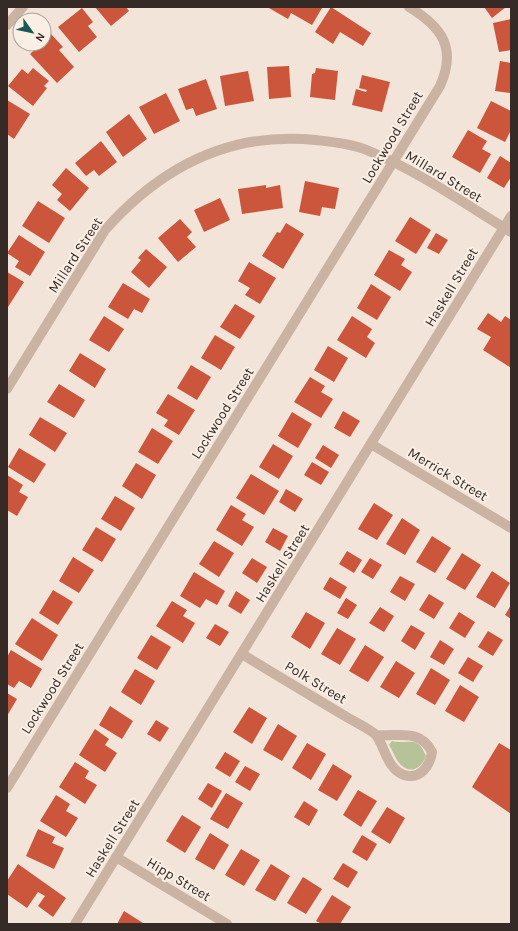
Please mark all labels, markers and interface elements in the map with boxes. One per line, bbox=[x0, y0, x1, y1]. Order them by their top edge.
north arrow bbox=[12, 12, 52, 52]
text: N bbox=[32, 30, 48, 44]
street label: Lockwood Street bbox=[358, 88, 427, 187]
street label: Millard Street bbox=[402, 147, 485, 206]
street label: Millard Street bbox=[45, 214, 106, 296]
street label: Haskell Street bbox=[421, 245, 482, 330]
street label: Lockwood Street bbox=[187, 364, 257, 462]
street label: Merrick Street bbox=[405, 444, 491, 505]
street label: Haskell Street bbox=[252, 521, 313, 606]
street label: Lockwood Street bbox=[17, 639, 87, 737]
street label: Polk Street bbox=[282, 657, 350, 707]
street label: Haskell Street bbox=[82, 796, 143, 881]
street label: Hipp Street bbox=[144, 854, 214, 905]

